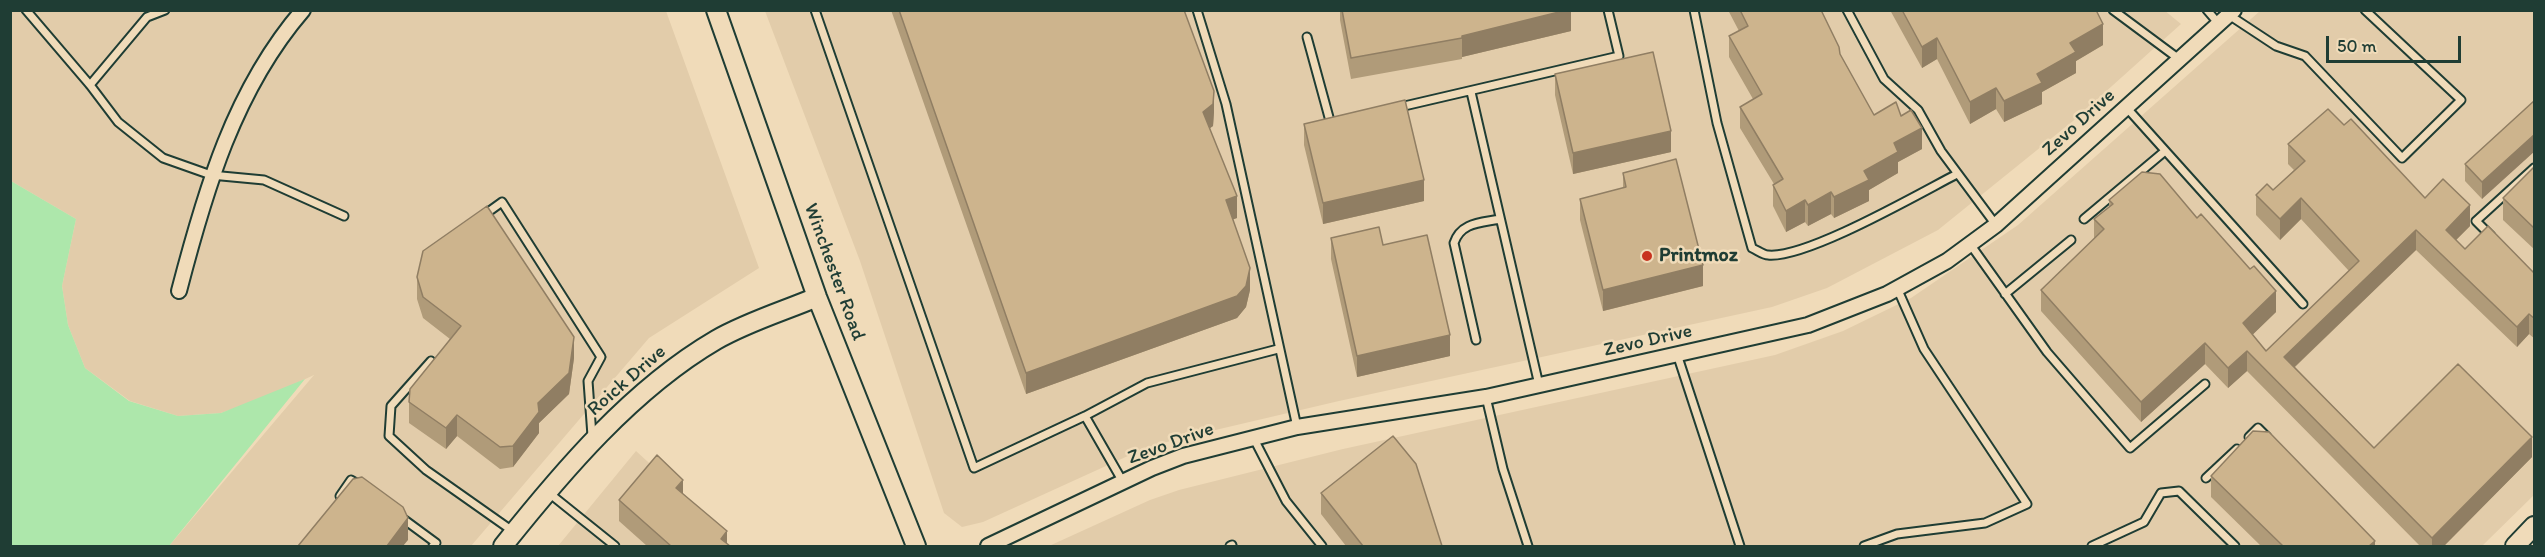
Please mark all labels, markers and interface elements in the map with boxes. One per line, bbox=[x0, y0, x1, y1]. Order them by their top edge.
scale bar bbox=[2329, 24, 2464, 62]
text: 50 m bbox=[2337, 35, 2377, 57]
street label: Zevo Drive bbox=[2038, 84, 2120, 162]
street label: Winchester Road bbox=[798, 200, 870, 344]
place label: Printmoz bbox=[1659, 244, 1738, 268]
marker: Printmoz bbox=[1640, 249, 1654, 263]
street label: Zevo Drive bbox=[1602, 319, 1694, 363]
street label: Roick Drive bbox=[583, 340, 671, 422]
street label: Zevo Drive bbox=[1125, 417, 1217, 471]

